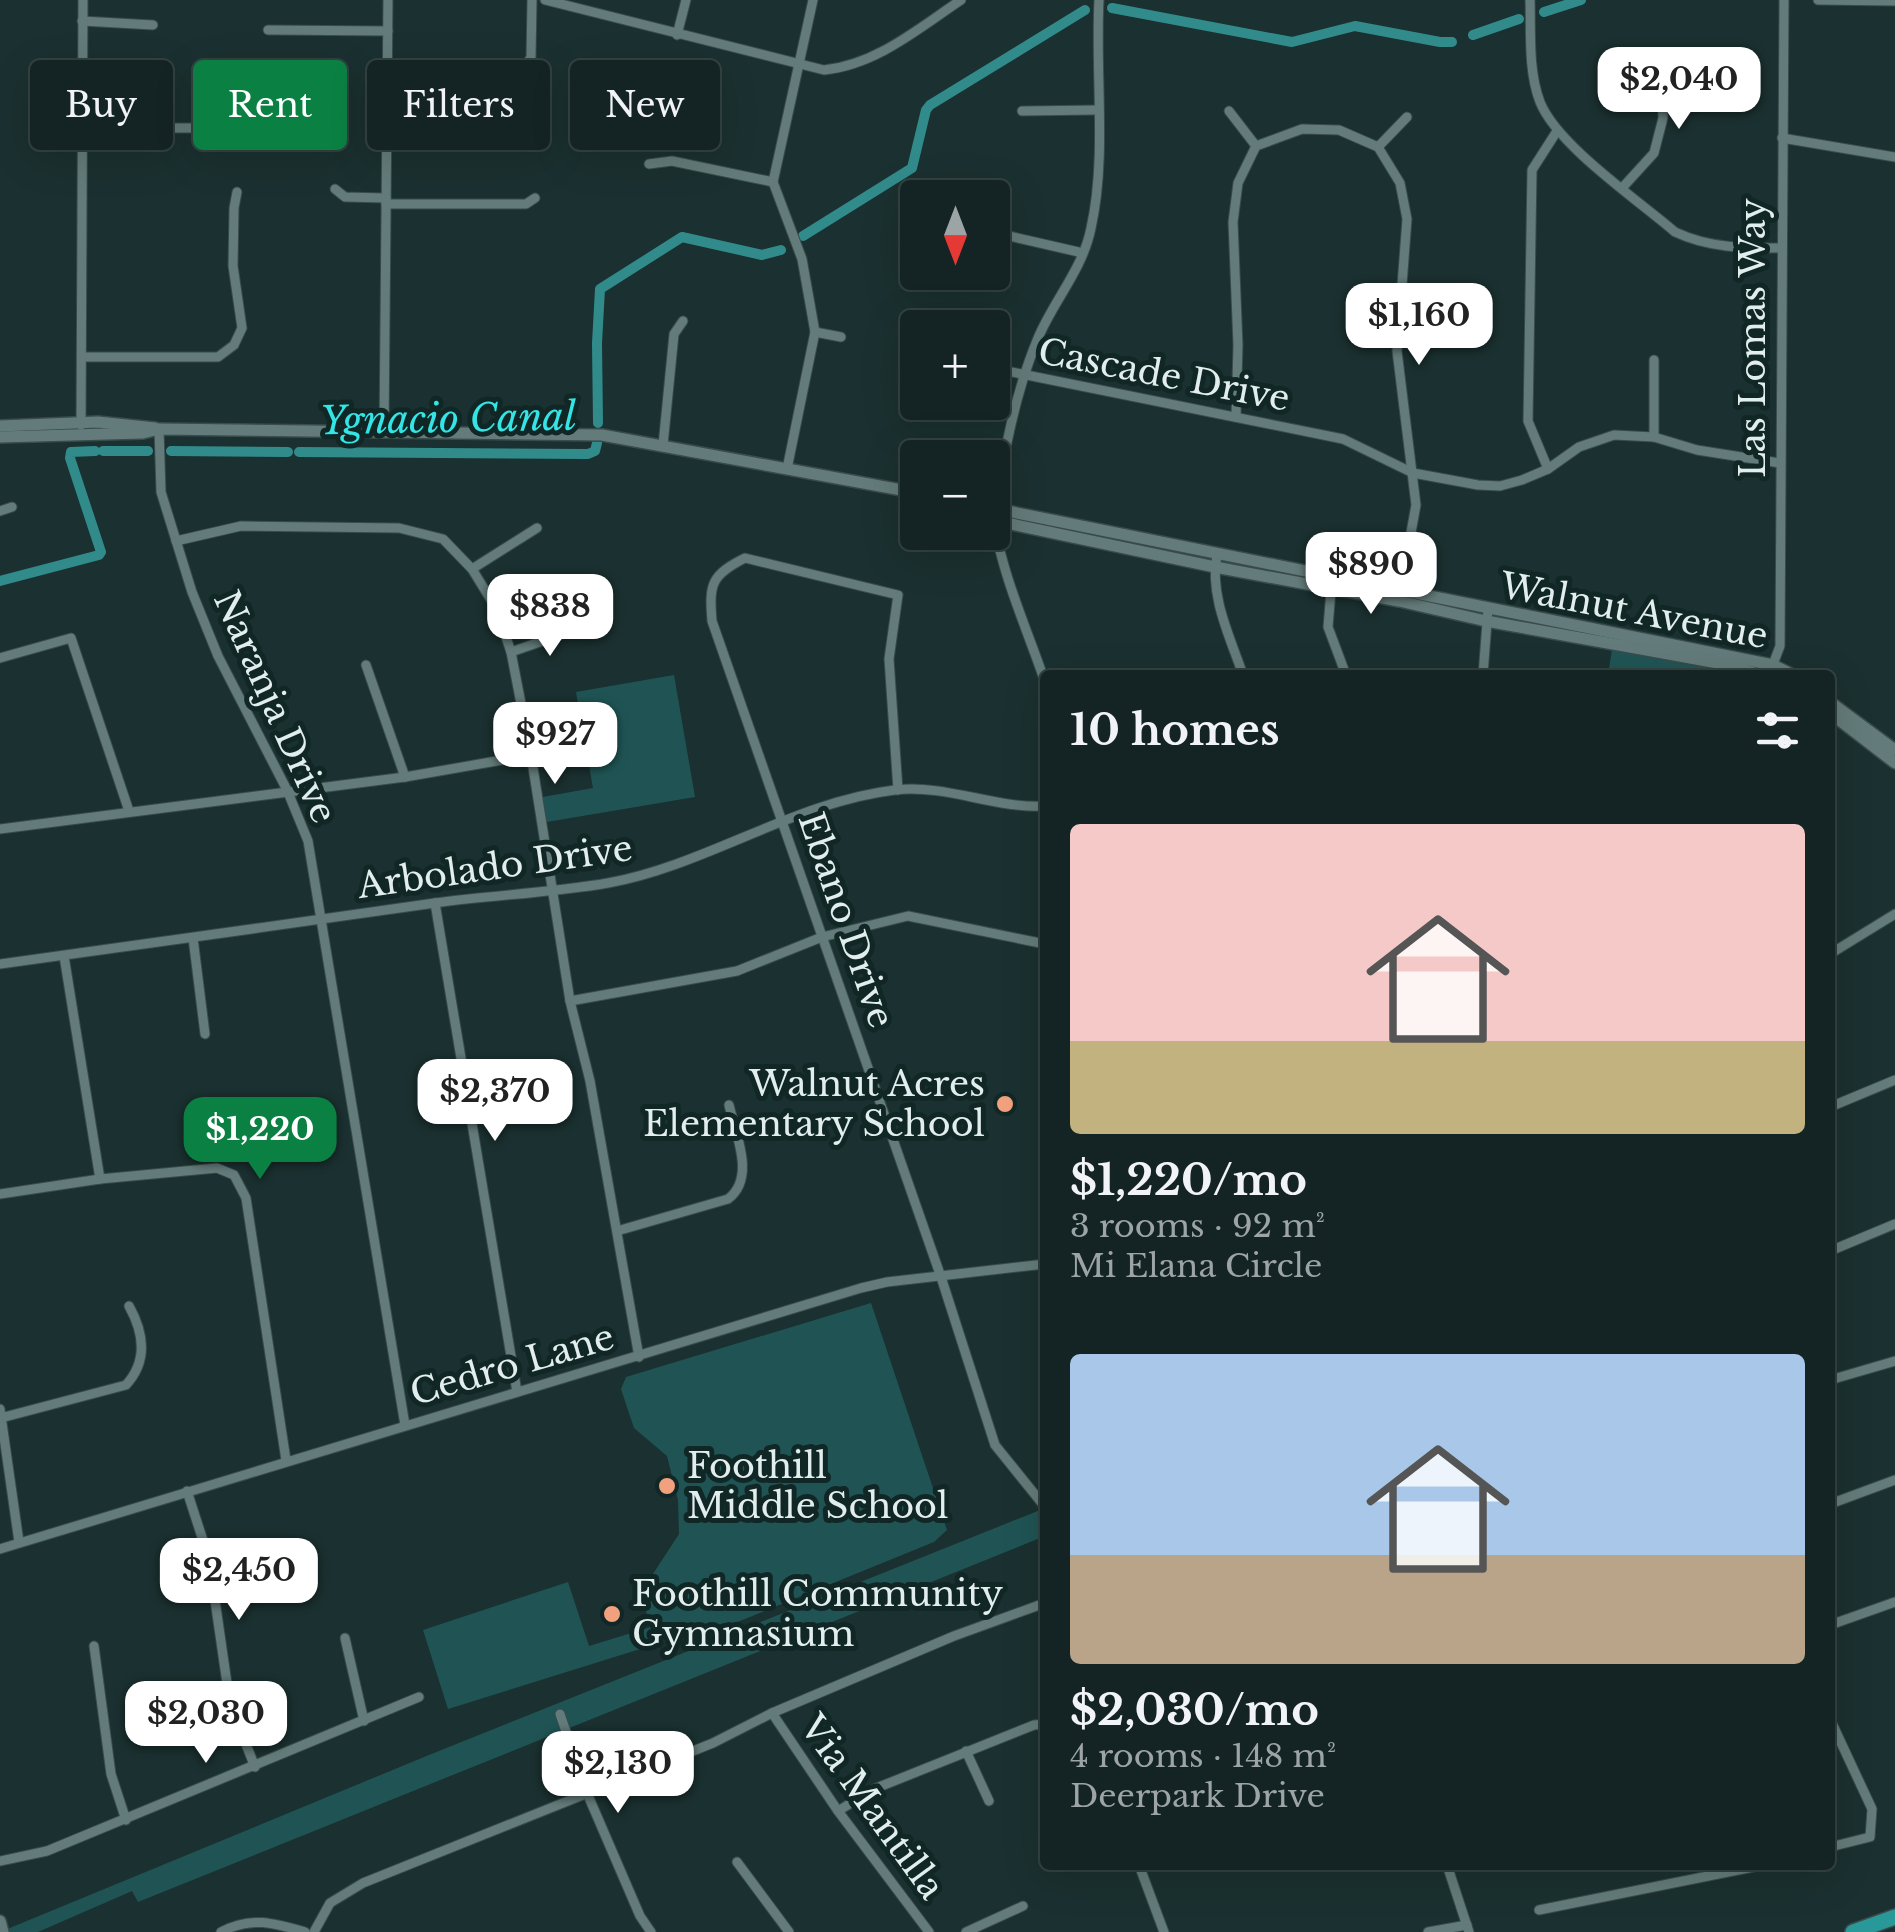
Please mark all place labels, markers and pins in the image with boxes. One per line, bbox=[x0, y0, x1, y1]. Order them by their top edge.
pin: $2,040 bbox=[1598, 47, 1760, 132]
pin: $1,160 bbox=[1338, 283, 1500, 368]
pin: $890 bbox=[1312, 532, 1430, 617]
pin: $838 bbox=[491, 574, 609, 659]
pin: $927 bbox=[496, 702, 614, 787]
pin: $2,370 bbox=[414, 1059, 576, 1144]
place label: Walnut Acres Elementary School bbox=[643, 1062, 985, 1145]
marker: Walnut Acres Elementary School bbox=[994, 1093, 1016, 1115]
pin: $1,220 bbox=[179, 1097, 341, 1182]
place label: Foothill Middle School bbox=[687, 1444, 948, 1527]
marker: Foothill Middle School bbox=[656, 1475, 678, 1497]
pin: $2,450 bbox=[158, 1538, 320, 1623]
place label: Foothill Community Gymnasium bbox=[632, 1572, 1003, 1655]
marker: Foothill Community Gymnasium bbox=[601, 1603, 623, 1625]
pin: $2,030 bbox=[125, 1681, 287, 1766]
pin: $2,130 bbox=[537, 1731, 699, 1816]

